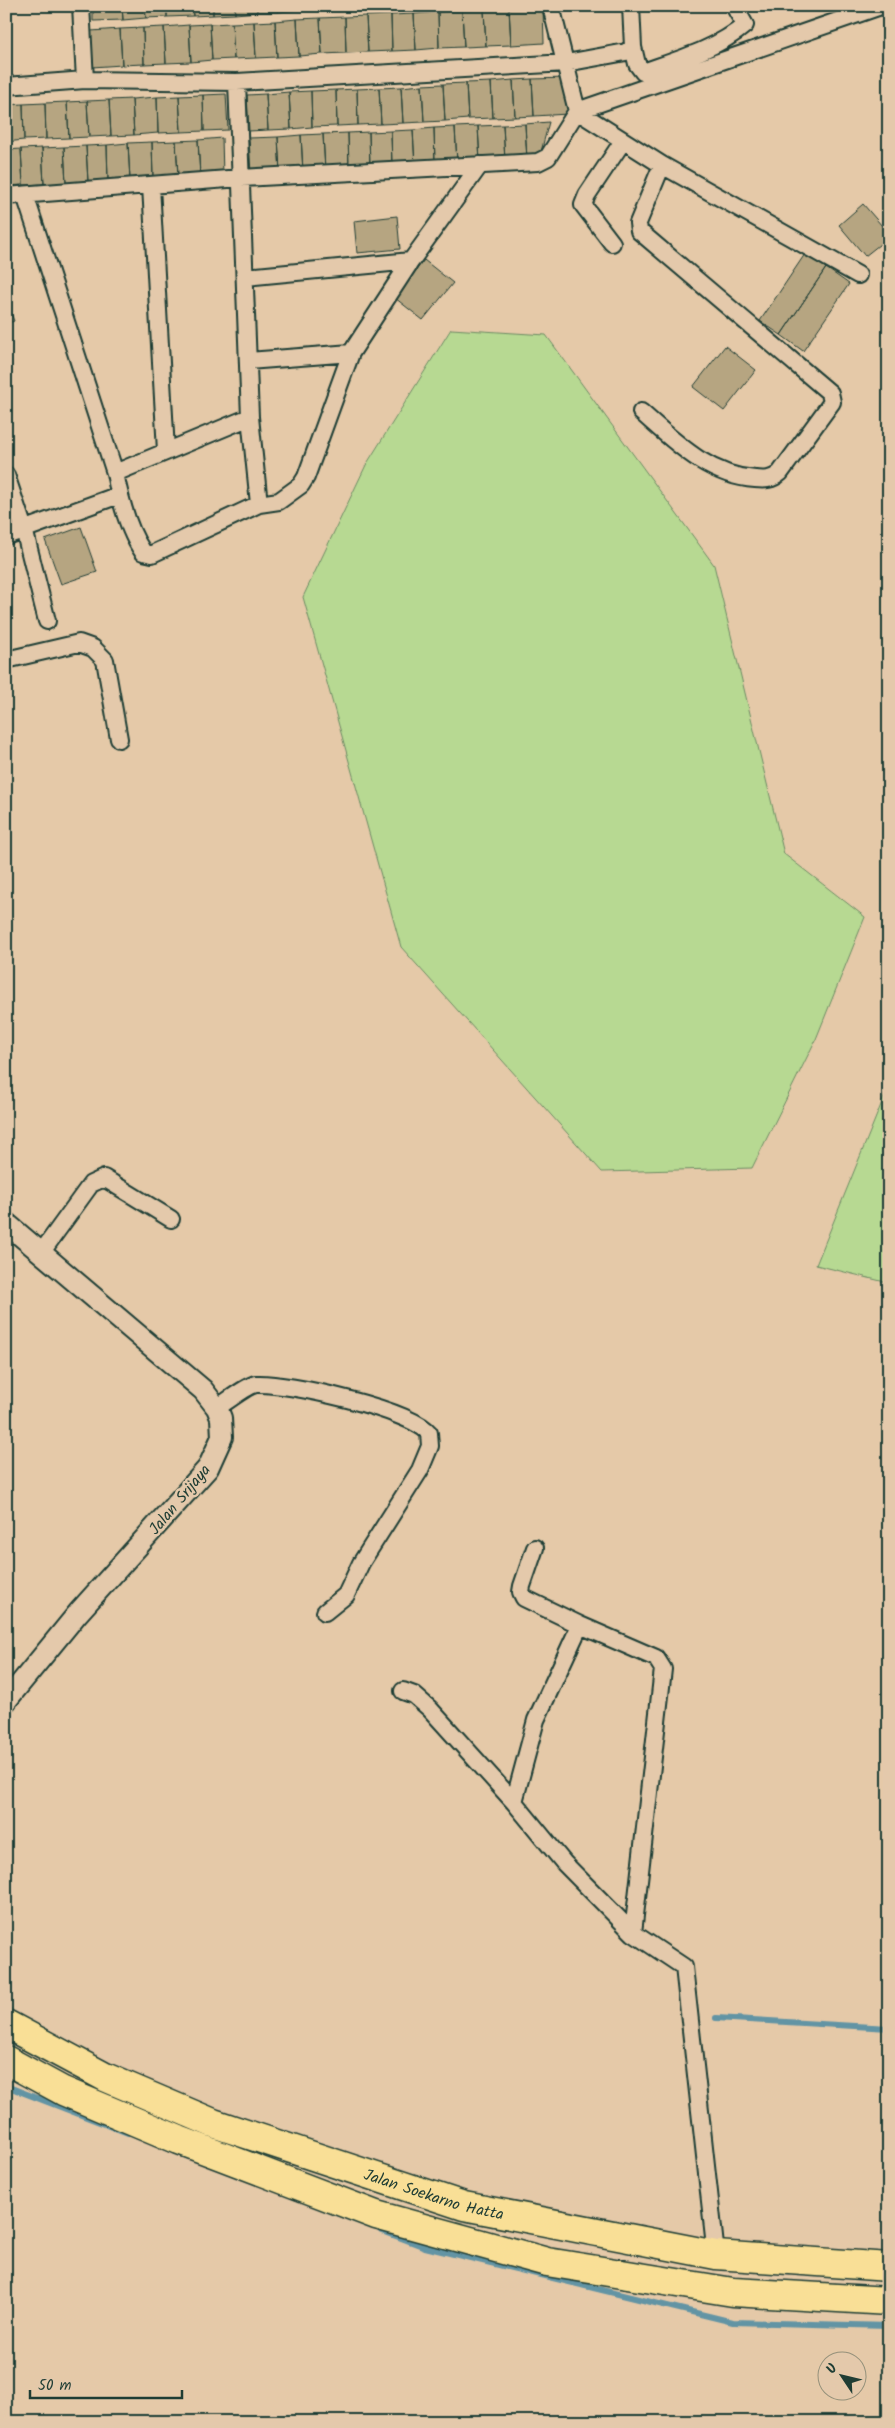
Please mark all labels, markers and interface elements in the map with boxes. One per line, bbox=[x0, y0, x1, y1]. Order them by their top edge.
street label: Jalan Srijaya bbox=[143, 1459, 217, 1541]
street label: Jalan Soekarno Hatta bbox=[360, 2163, 506, 2227]
north arrow bbox=[818, 2350, 868, 2400]
text: U bbox=[821, 2359, 844, 2379]
scale bar bbox=[30, 2368, 182, 2400]
text: 50 m bbox=[38, 2374, 72, 2398]

